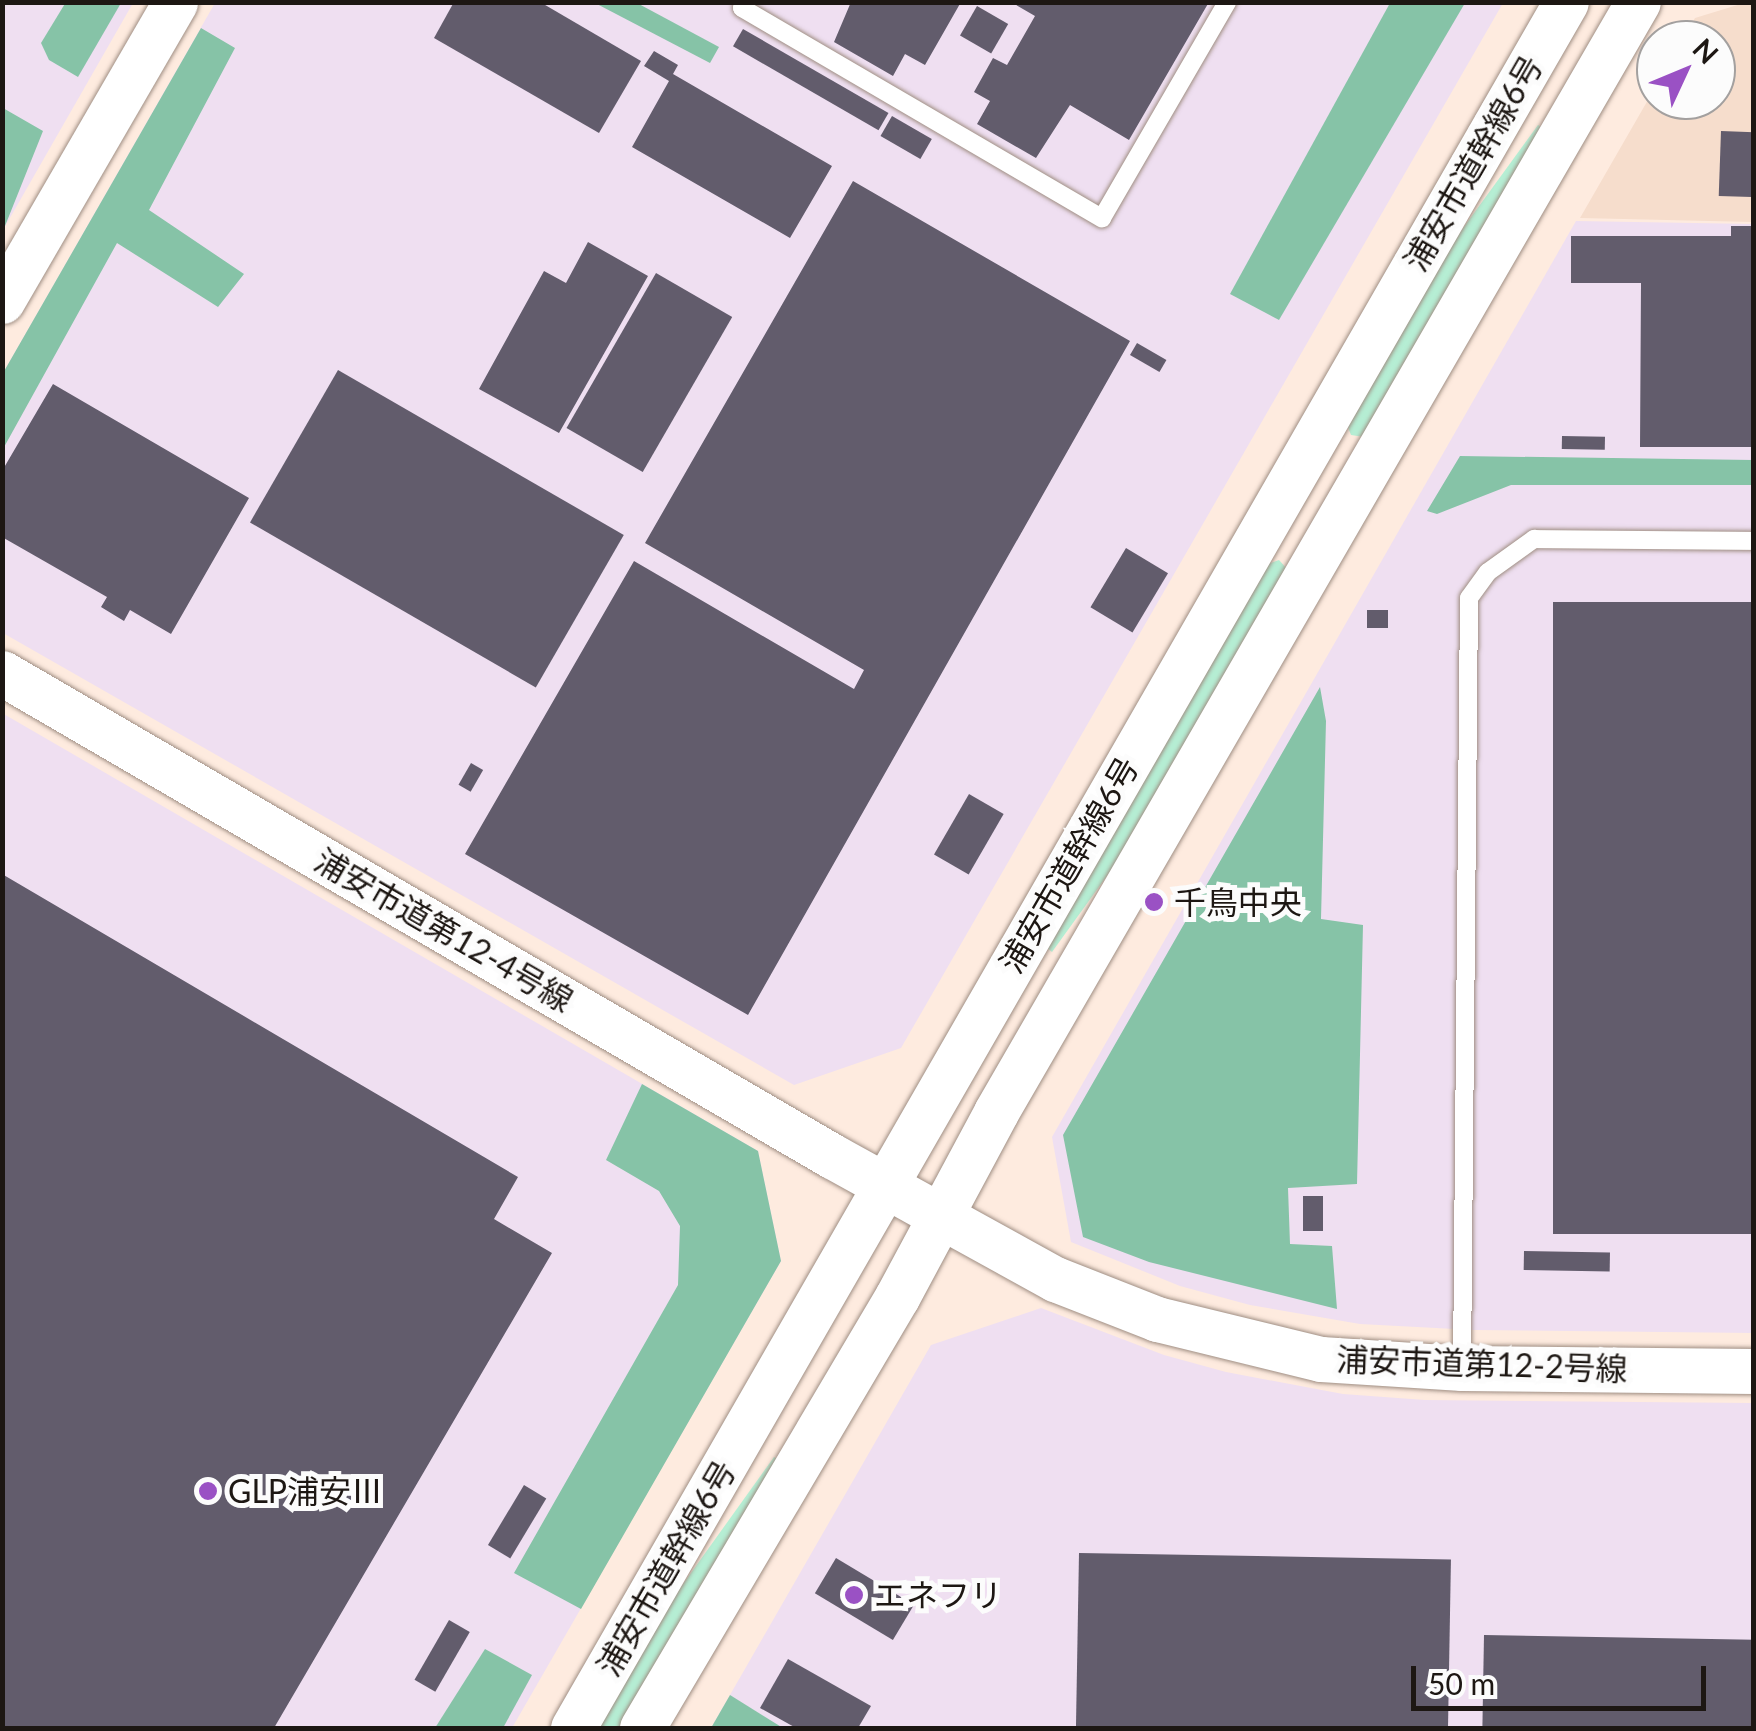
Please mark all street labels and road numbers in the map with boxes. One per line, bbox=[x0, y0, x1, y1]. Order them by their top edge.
street label: 浦安市道幹線6号 bbox=[1396, 48, 1550, 278]
street label: 浦安市道幹線6号 bbox=[992, 750, 1146, 980]
street label: 浦安市道第12-4号線 bbox=[308, 840, 580, 1020]
street label: 浦安市道第12-2号線 bbox=[1336, 1340, 1628, 1388]
street label: 浦安市道幹線6号 bbox=[589, 1453, 743, 1683]

